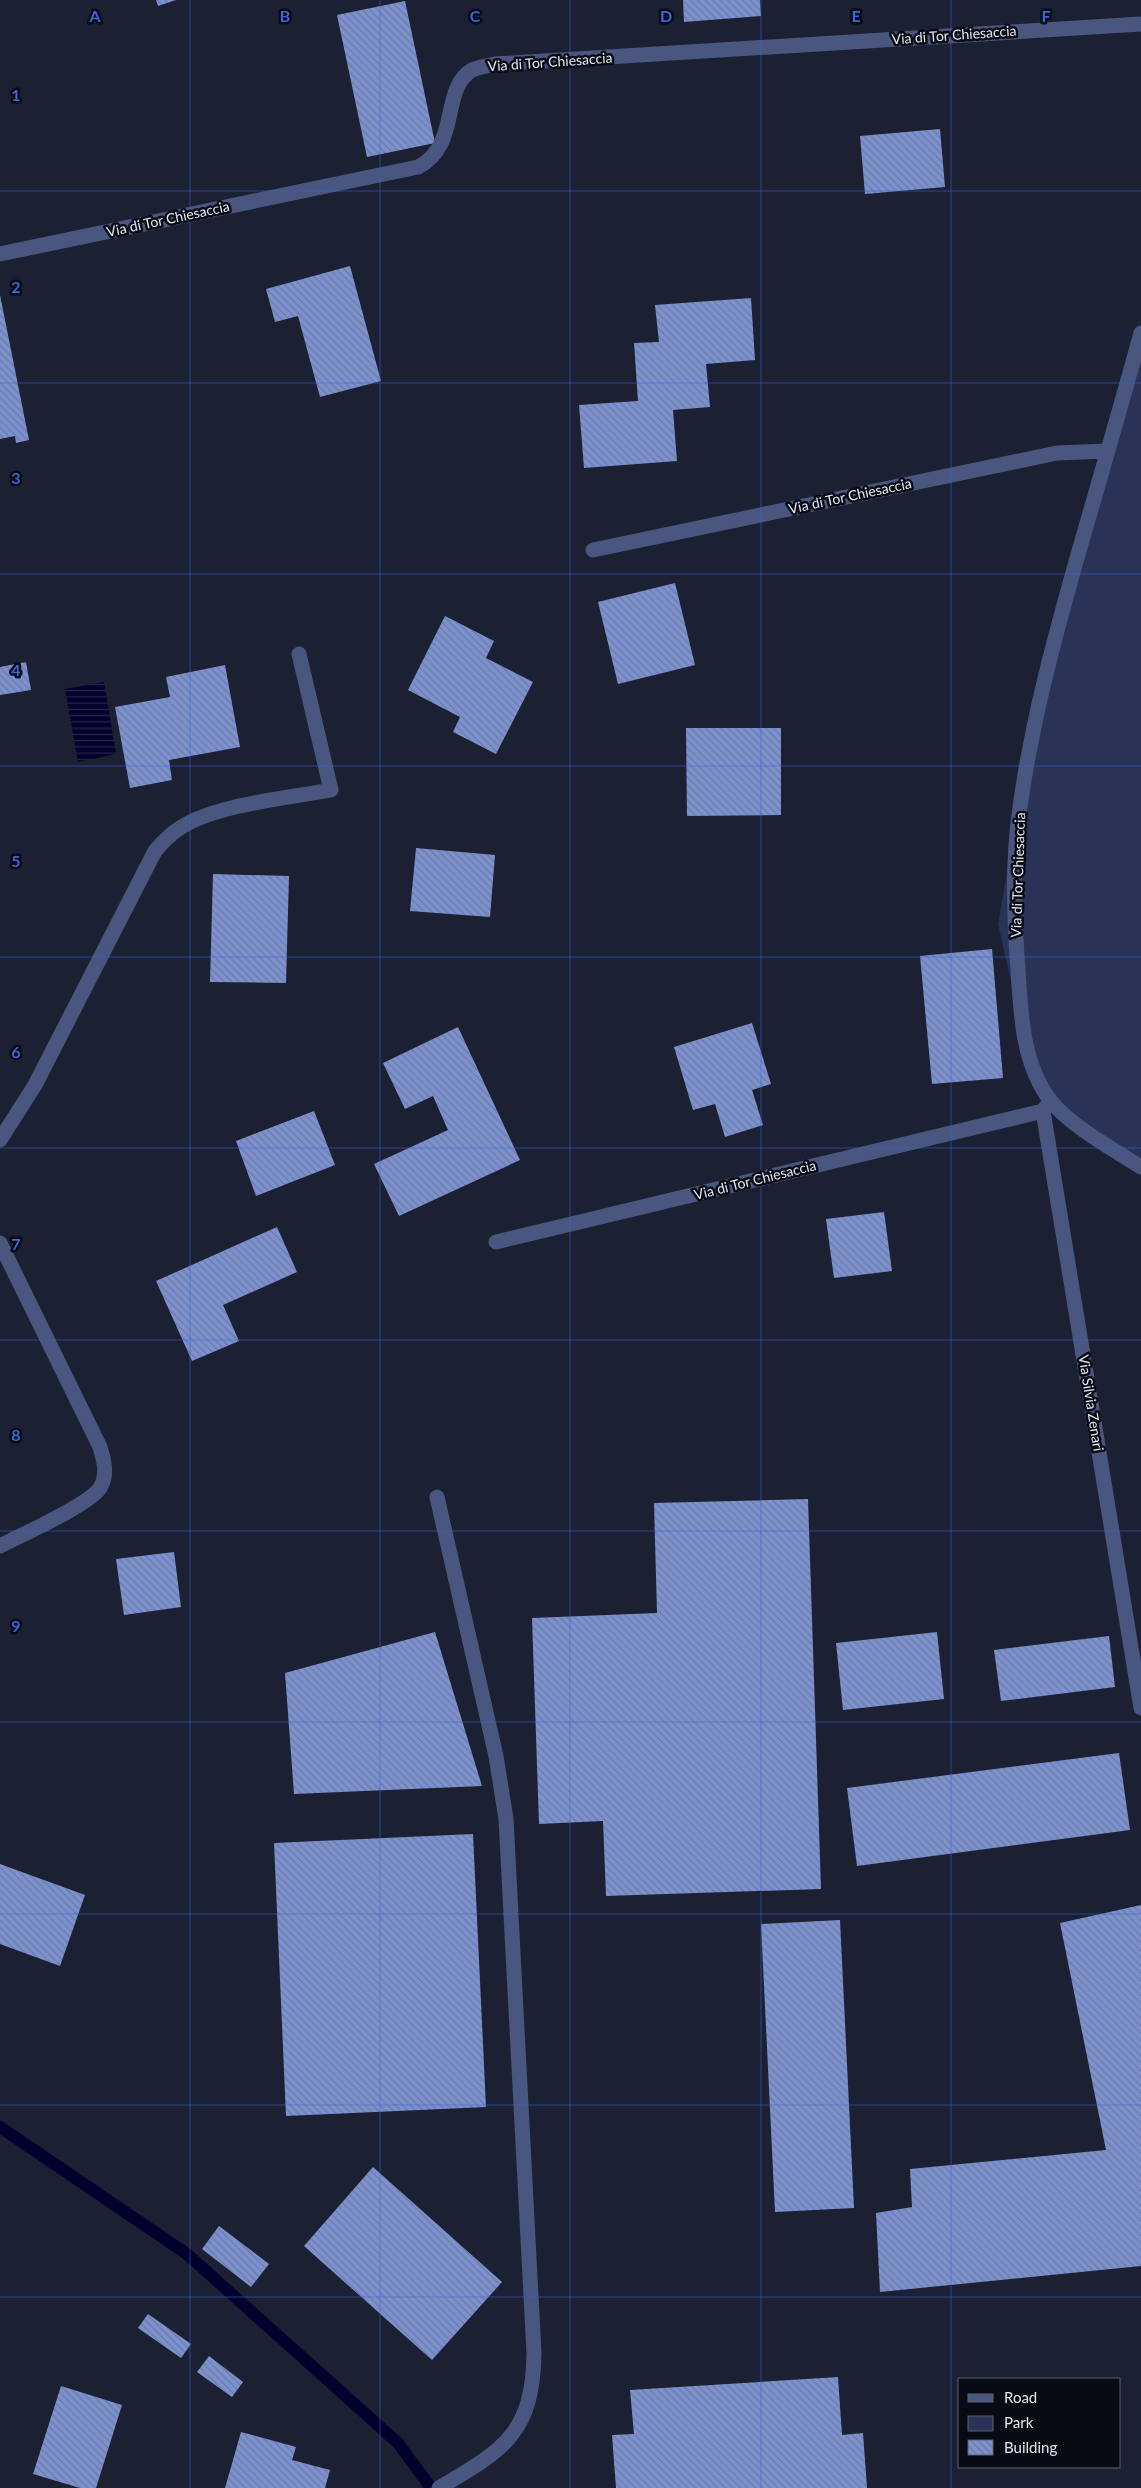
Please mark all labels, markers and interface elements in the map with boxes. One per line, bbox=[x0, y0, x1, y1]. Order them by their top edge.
text: A bbox=[88, 6, 101, 25]
text: B bbox=[280, 6, 290, 25]
text: C bbox=[470, 6, 481, 25]
text: D bbox=[660, 6, 672, 25]
text: E bbox=[851, 6, 861, 25]
text: F bbox=[1041, 6, 1051, 25]
street label: Via di Tor Chiesaccia bbox=[891, 22, 1017, 47]
street label: Via di Tor Chiesaccia bbox=[487, 49, 613, 74]
text: 1 bbox=[11, 85, 21, 104]
street label: Via di Tor Chiesaccia bbox=[105, 197, 231, 240]
text: 2 bbox=[11, 277, 21, 296]
text: 3 bbox=[11, 468, 21, 487]
street label: Via di Tor Chiesaccia bbox=[787, 474, 913, 517]
text: 4 bbox=[11, 660, 21, 679]
street label: Via di Tor Chiesaccia bbox=[1007, 812, 1028, 938]
text: 5 bbox=[11, 851, 21, 870]
text: 6 bbox=[11, 1042, 21, 1061]
street label: Via di Tor Chiesaccia bbox=[692, 1156, 818, 1203]
text: 7 bbox=[11, 1234, 21, 1253]
street label: Via Silvia Zenari bbox=[1075, 1353, 1108, 1452]
text: 8 bbox=[11, 1425, 21, 1444]
text: 9 bbox=[11, 1616, 21, 1635]
legend bbox=[958, 2378, 1121, 2468]
text: Road bbox=[1004, 2388, 1037, 2406]
text: Park bbox=[1004, 2413, 1034, 2431]
text: Building bbox=[1004, 2438, 1057, 2456]

